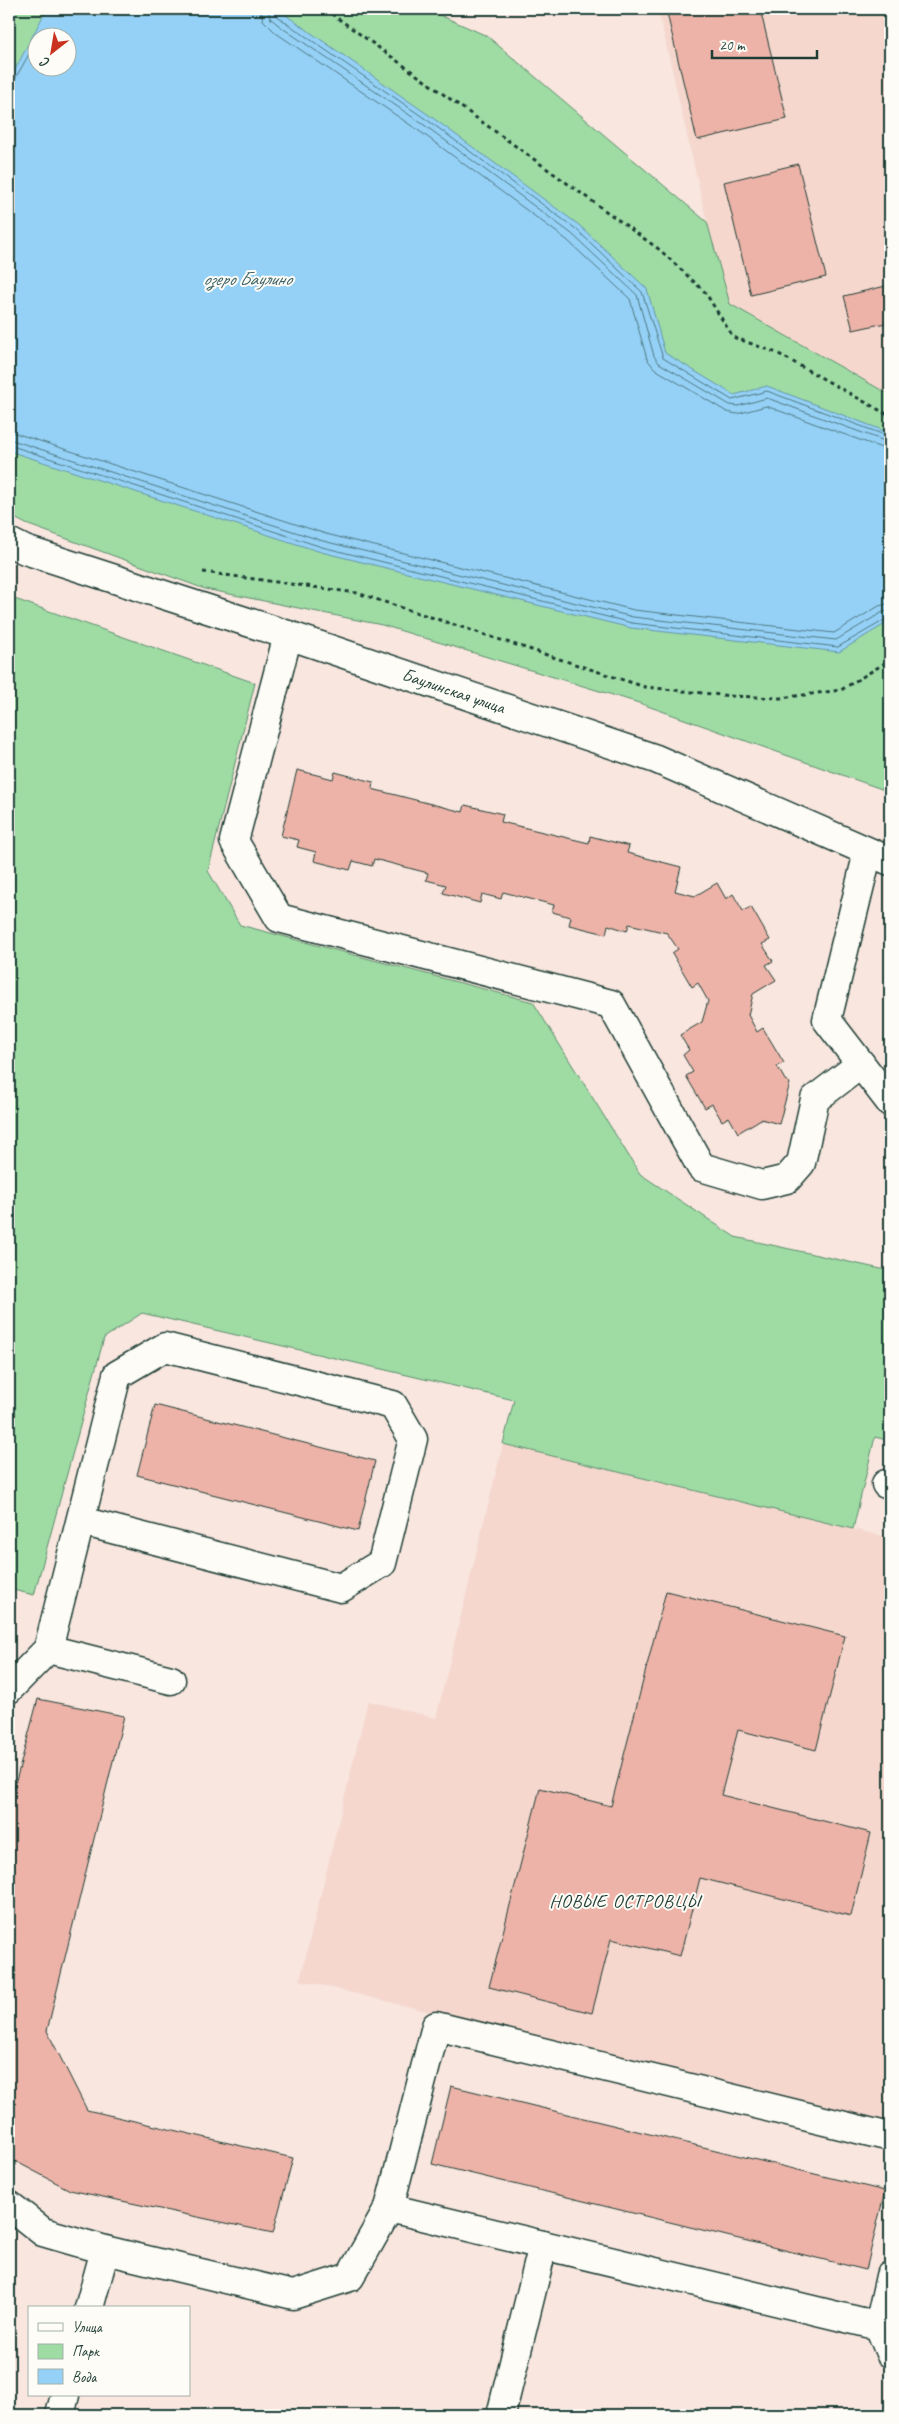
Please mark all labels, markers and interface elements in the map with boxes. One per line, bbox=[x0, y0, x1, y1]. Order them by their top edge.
north arrow bbox=[28, 28, 78, 78]
scale bar bbox=[712, 28, 816, 60]
text: 20 m bbox=[719, 36, 746, 55]
text: С bbox=[36, 53, 53, 72]
water label: озеро Баулино bbox=[203, 267, 293, 291]
street label: Баулинская улица bbox=[399, 663, 509, 719]
district label: НОВЫЕ ОСТРОВЦЫ bbox=[549, 1889, 703, 1913]
legend bbox=[28, 2306, 190, 2396]
text: Улица bbox=[72, 2318, 103, 2337]
text: Парк bbox=[72, 2342, 100, 2361]
text: Вода bbox=[72, 2368, 97, 2387]

